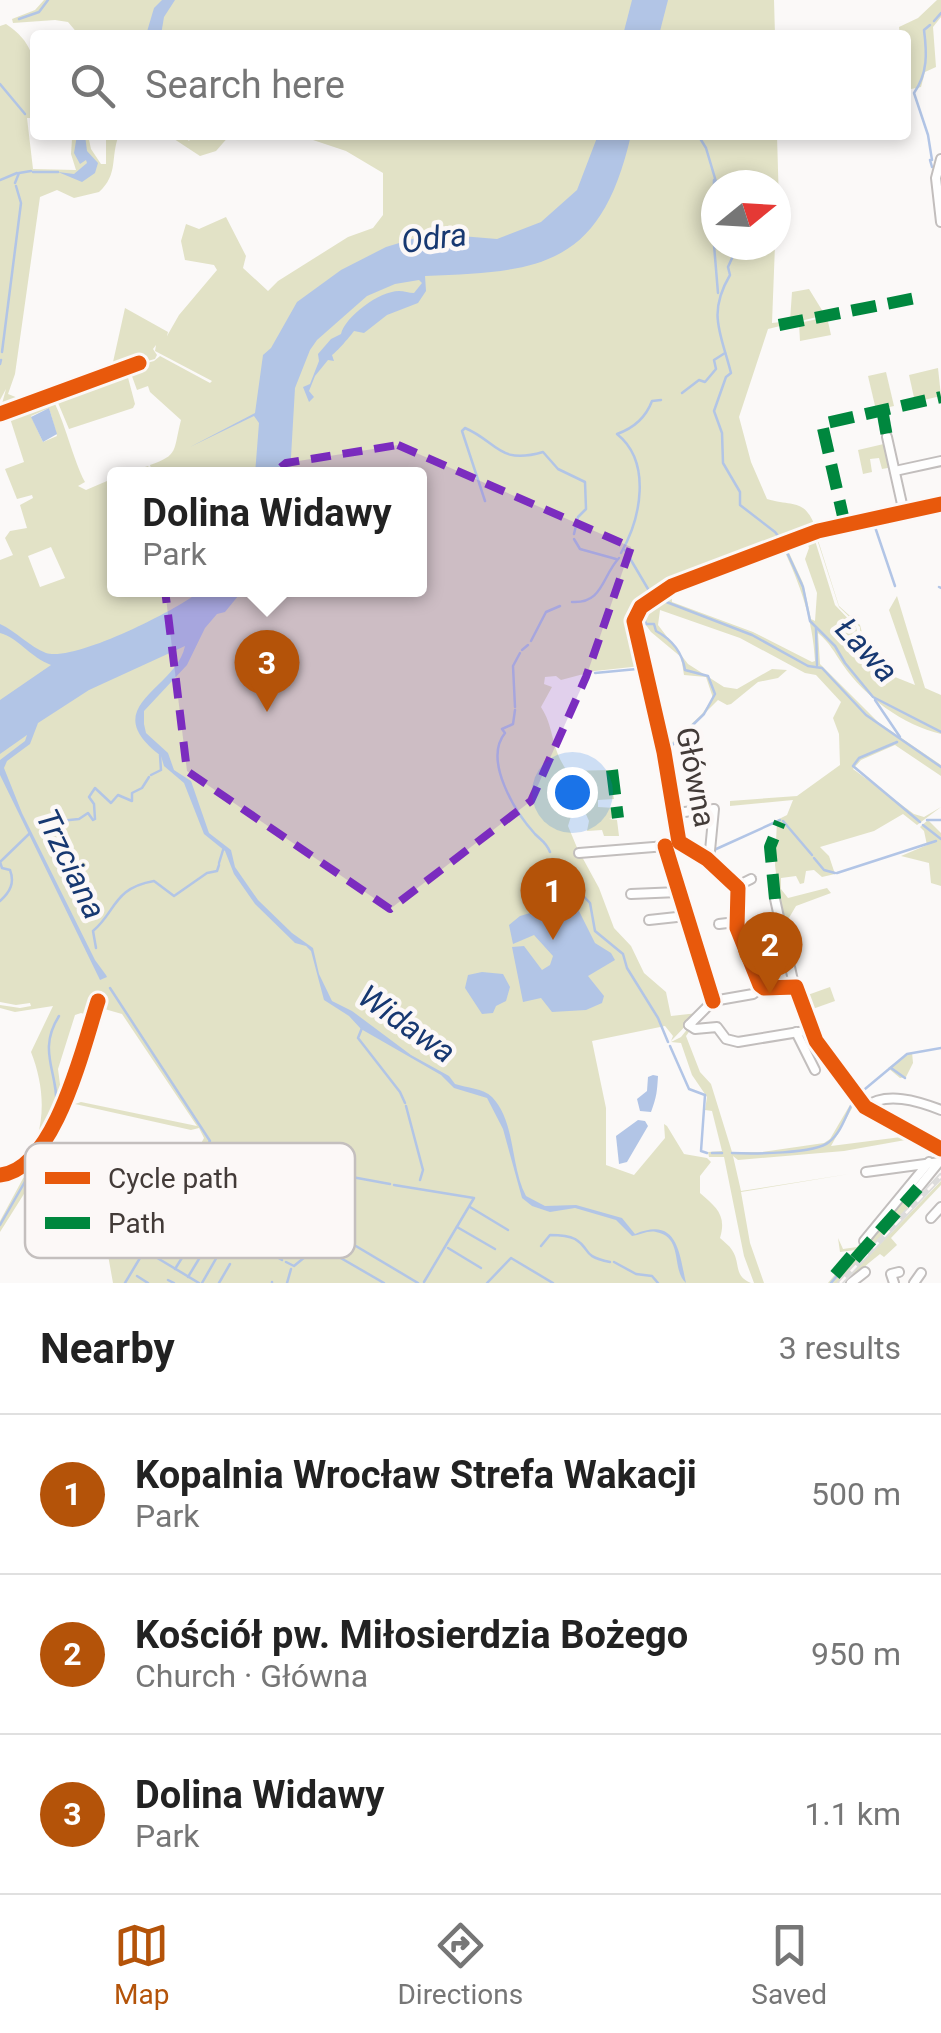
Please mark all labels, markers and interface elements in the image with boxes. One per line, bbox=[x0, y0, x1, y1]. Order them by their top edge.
search box bbox=[30, 30, 911, 140]
icon: search bbox=[65, 58, 120, 113]
text: Search here bbox=[145, 63, 345, 107]
north arrow bbox=[701, 170, 791, 260]
water label: Odra bbox=[399, 215, 469, 261]
popup bbox=[107, 467, 427, 597]
text: Dolina Widawy bbox=[142, 491, 392, 535]
text: Park bbox=[142, 535, 207, 573]
water label: Ława bbox=[828, 610, 906, 690]
pin: 3 bbox=[234, 630, 300, 712]
street label: Główna bbox=[669, 724, 723, 830]
your location bbox=[547, 767, 598, 818]
water label: Trzciana bbox=[28, 803, 114, 925]
pin: 1 bbox=[520, 858, 586, 940]
pin: 2 bbox=[738, 912, 802, 994]
water label: Widawa bbox=[351, 977, 463, 1071]
legend bbox=[25, 1143, 355, 1258]
text: Cycle path bbox=[108, 1162, 238, 1195]
text: Path bbox=[108, 1207, 165, 1240]
text: Nearby bbox=[40, 1324, 175, 1373]
text: 3 results bbox=[779, 1329, 901, 1367]
text: Kopalnia Wrocław Strefa Wakacji bbox=[135, 1453, 697, 1497]
text: 1 bbox=[63, 1475, 82, 1513]
text: 500 m bbox=[811, 1475, 901, 1513]
text: Park bbox=[135, 1497, 199, 1535]
text: Kościół pw. Miłosierdzia Bożego bbox=[135, 1613, 688, 1657]
text: 2 bbox=[63, 1635, 82, 1673]
text: 950 m bbox=[811, 1635, 901, 1673]
text: Church · Główna bbox=[135, 1657, 368, 1695]
text: Dolina Widawy bbox=[135, 1773, 384, 1817]
text: 3 bbox=[63, 1795, 82, 1833]
text: 1.1 km bbox=[804, 1795, 901, 1833]
text: Park bbox=[135, 1817, 199, 1855]
tab: Map bbox=[114, 1918, 169, 2011]
tab: Directions bbox=[397, 1918, 523, 2011]
tab: Saved bbox=[751, 1918, 827, 2011]

